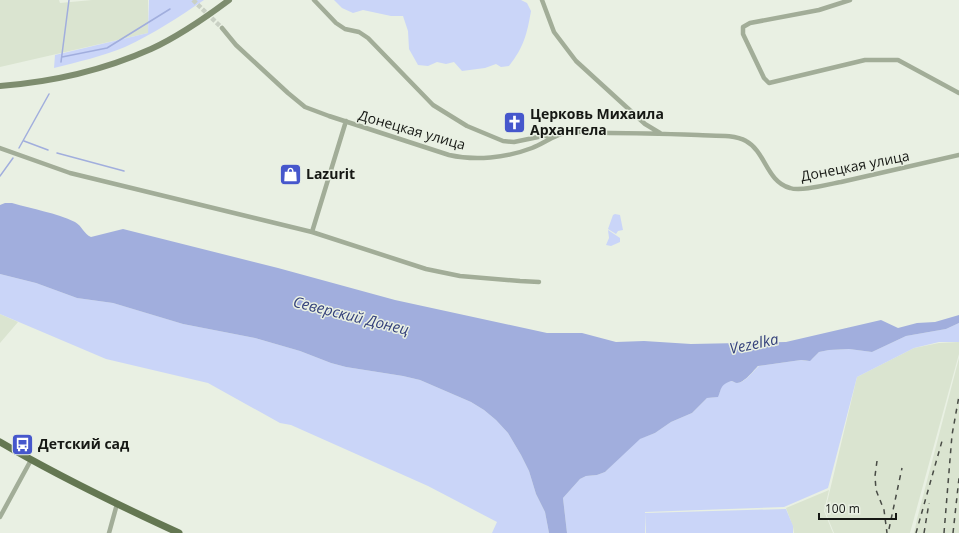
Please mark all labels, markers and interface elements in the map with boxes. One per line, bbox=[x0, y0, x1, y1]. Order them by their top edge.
place label: Церковь Михаила Архангела bbox=[530, 104, 664, 139]
street label: Донецкая улица bbox=[356, 105, 468, 154]
church icon: Церковь Михаила Архангела bbox=[502, 109, 528, 135]
street label: Донецкая улица bbox=[799, 146, 911, 185]
shop icon: Lazurit bbox=[277, 161, 303, 187]
place label: Lazurit bbox=[306, 164, 355, 183]
water label: Северский Донец bbox=[291, 291, 411, 339]
water label: Vezelka bbox=[728, 328, 781, 358]
bus stop icon: Детский сад bbox=[10, 431, 36, 457]
place label: Детский сад bbox=[38, 434, 130, 453]
scale bar bbox=[819, 495, 896, 521]
text: 100 m bbox=[825, 500, 860, 517]

